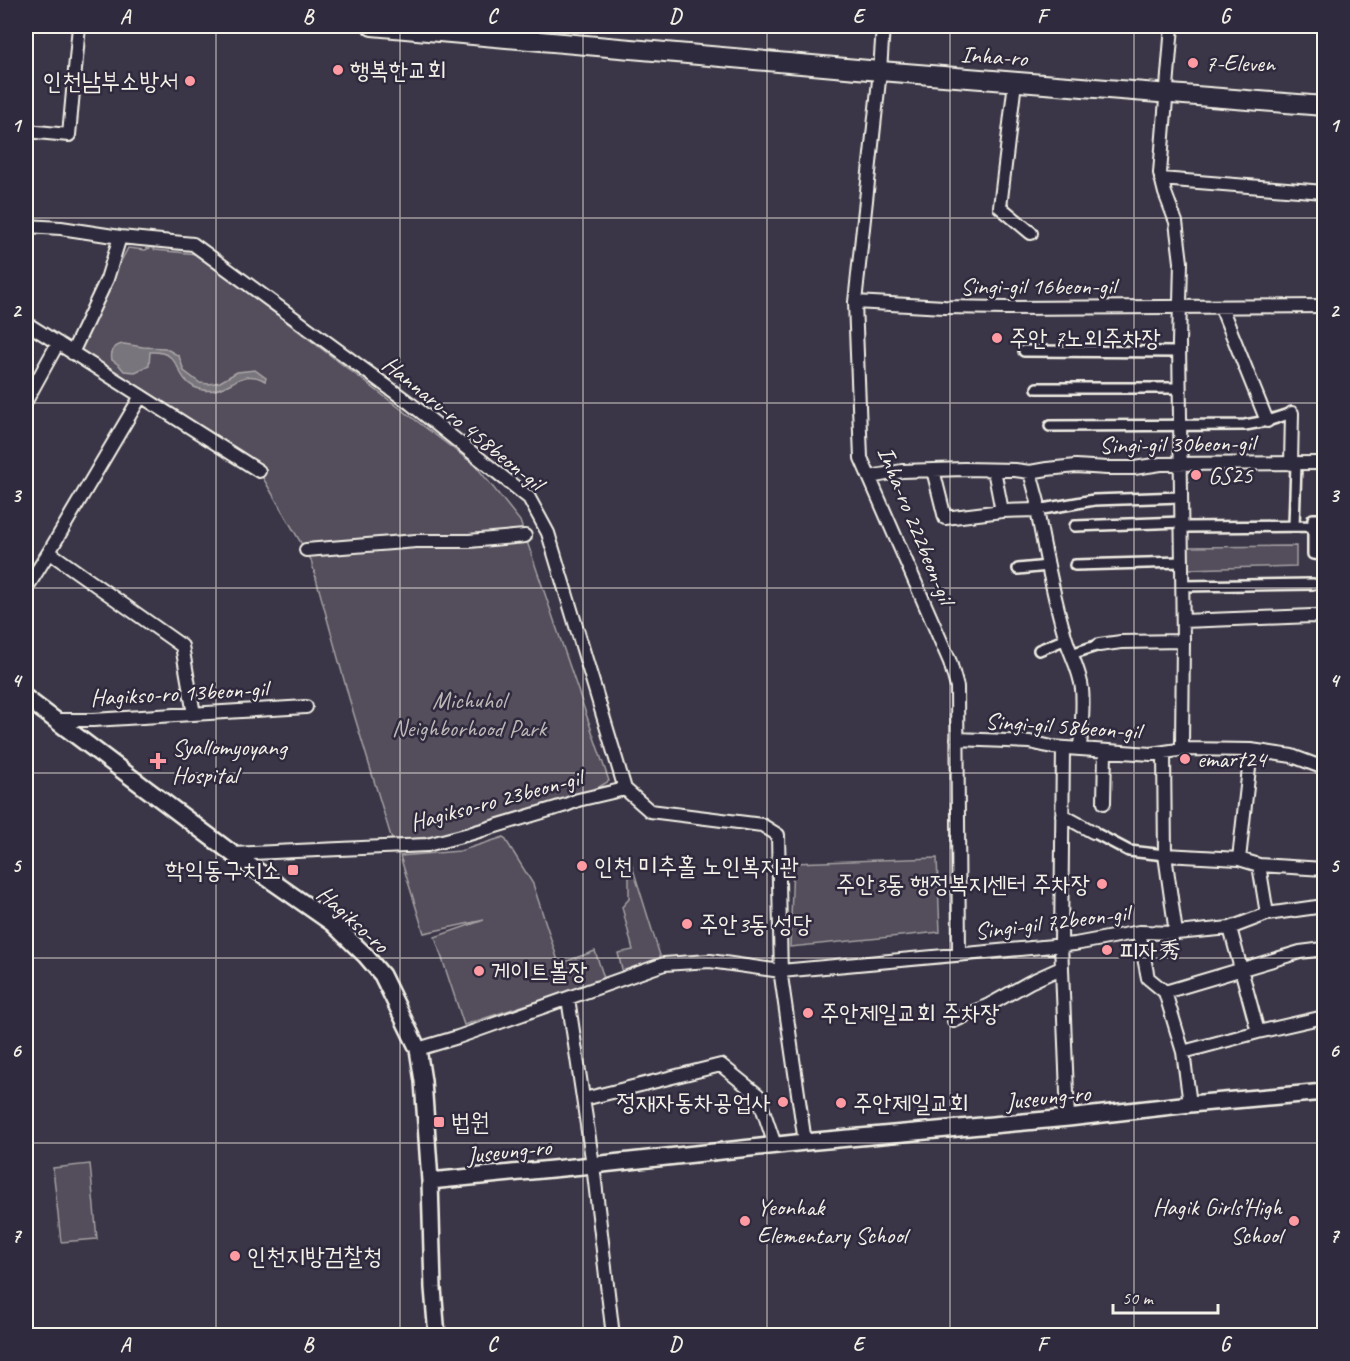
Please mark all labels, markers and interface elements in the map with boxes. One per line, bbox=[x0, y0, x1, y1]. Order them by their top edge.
text: A bbox=[120, 4, 132, 29]
text: B bbox=[303, 4, 315, 29]
text: C bbox=[487, 4, 499, 29]
text: D bbox=[669, 4, 683, 29]
text: E bbox=[853, 4, 867, 29]
text: F bbox=[1037, 4, 1051, 29]
text: G bbox=[1220, 4, 1233, 29]
street label: Inha-ro bbox=[960, 39, 1030, 73]
place label: 7-Eleven bbox=[1205, 48, 1276, 78]
place label: 행복한교회 bbox=[350, 55, 447, 85]
marker: 7-Eleven bbox=[1186, 56, 1200, 70]
marker: 행복한교회 bbox=[331, 63, 345, 77]
place label: 인천남부소방서 bbox=[43, 66, 178, 96]
marker: 인천남부소방서 bbox=[183, 74, 197, 88]
text: 1 bbox=[12, 113, 23, 138]
text: 1 bbox=[1330, 113, 1341, 138]
street label: Singi-gil 16beon-gil bbox=[960, 271, 1120, 301]
text: 2 bbox=[12, 298, 23, 323]
text: 2 bbox=[1330, 298, 1341, 323]
place label: 주안 7노외주차장 bbox=[1009, 323, 1161, 353]
marker: 주안 7노외주차장 bbox=[990, 331, 1004, 345]
street label: Hannaru-ro 458beon-gil bbox=[376, 349, 553, 500]
street label: Singi-gil 30beon-gil bbox=[1099, 428, 1259, 460]
street label: Inha-ro 222beon-gil bbox=[871, 442, 963, 612]
place label: GS25 bbox=[1208, 460, 1254, 490]
marker: GS25 bbox=[1189, 468, 1203, 482]
text: 3 bbox=[12, 483, 23, 508]
text: 3 bbox=[1330, 483, 1341, 508]
text: 4 bbox=[12, 668, 24, 693]
text: 4 bbox=[1330, 668, 1342, 693]
street label: Hagikso-ro 13beon-gil bbox=[90, 673, 272, 713]
park label: Michuhol Neighborhood Park bbox=[392, 685, 548, 743]
street label: Singi-gil 58beon-gil bbox=[984, 706, 1146, 747]
place label: Syallomyoyang Hospital bbox=[172, 732, 289, 790]
place label: emart24 bbox=[1197, 744, 1268, 774]
marker: Syallomyoyang Hospital bbox=[149, 752, 167, 770]
marker: emart24 bbox=[1178, 752, 1192, 766]
street label: Hagikso-ro 23beon-gil bbox=[406, 762, 589, 837]
place label: 인천 미추홀 노인복지관 bbox=[594, 851, 799, 881]
text: 5 bbox=[12, 853, 23, 878]
text: 5 bbox=[1330, 853, 1341, 878]
place label: 학익동구치소 bbox=[165, 855, 281, 885]
marker: 인천 미추홀 노인복지관 bbox=[575, 859, 589, 873]
marker: 학익동구치소 bbox=[286, 863, 300, 877]
place label: 주안3동 행정복지센터 주차장 bbox=[836, 869, 1090, 899]
marker: 주안3동 행정복지센터 주차장 bbox=[1095, 877, 1109, 891]
street label: Hagikso-ro bbox=[310, 879, 397, 960]
street label: Singi-gil 72beon-gil bbox=[973, 897, 1135, 946]
place label: 주안3동 성당 bbox=[699, 909, 812, 939]
marker: 주안3동 성당 bbox=[680, 917, 694, 931]
place label: 피자秀 bbox=[1119, 935, 1182, 965]
marker: 피자秀 bbox=[1100, 943, 1114, 957]
place label: 게이트볼장 bbox=[491, 956, 588, 986]
marker: 게이트볼장 bbox=[472, 964, 486, 978]
place label: 주안제일교회 주차장 bbox=[820, 998, 1000, 1028]
marker: 주안제일교회 주차장 bbox=[801, 1006, 815, 1020]
text: 6 bbox=[11, 1038, 22, 1063]
text: 6 bbox=[1329, 1038, 1340, 1063]
street label: Juseung-ro bbox=[1003, 1077, 1093, 1116]
place label: 정재자동차공업사 bbox=[617, 1087, 771, 1117]
place label: 주안제일교회 bbox=[853, 1088, 969, 1118]
marker: 정재자동차공업사 bbox=[776, 1095, 790, 1109]
marker: 주안제일교회 bbox=[834, 1096, 848, 1110]
place label: 법원 bbox=[451, 1107, 490, 1137]
marker: 법원 bbox=[432, 1115, 446, 1129]
street label: Juseung-ro bbox=[464, 1131, 554, 1170]
place label: Yeonhak Elementary School bbox=[757, 1192, 911, 1250]
place label: Hagik Girls’High School bbox=[1153, 1192, 1286, 1250]
marker: Yeonhak Elementary School bbox=[738, 1214, 752, 1228]
marker: Hagik Girls’High School bbox=[1287, 1214, 1301, 1228]
text: 7 bbox=[12, 1223, 23, 1248]
text: 7 bbox=[1330, 1223, 1341, 1248]
place label: 인천지방검찰청 bbox=[247, 1241, 382, 1271]
marker: 인천지방검찰청 bbox=[228, 1249, 242, 1263]
scale bar bbox=[1113, 1277, 1218, 1315]
text: 50 m bbox=[1122, 1287, 1155, 1309]
text: A bbox=[120, 1332, 132, 1357]
text: B bbox=[303, 1332, 315, 1357]
text: C bbox=[487, 1332, 499, 1357]
text: D bbox=[669, 1332, 683, 1357]
text: E bbox=[853, 1332, 867, 1357]
text: F bbox=[1037, 1332, 1051, 1357]
text: G bbox=[1220, 1332, 1233, 1357]

